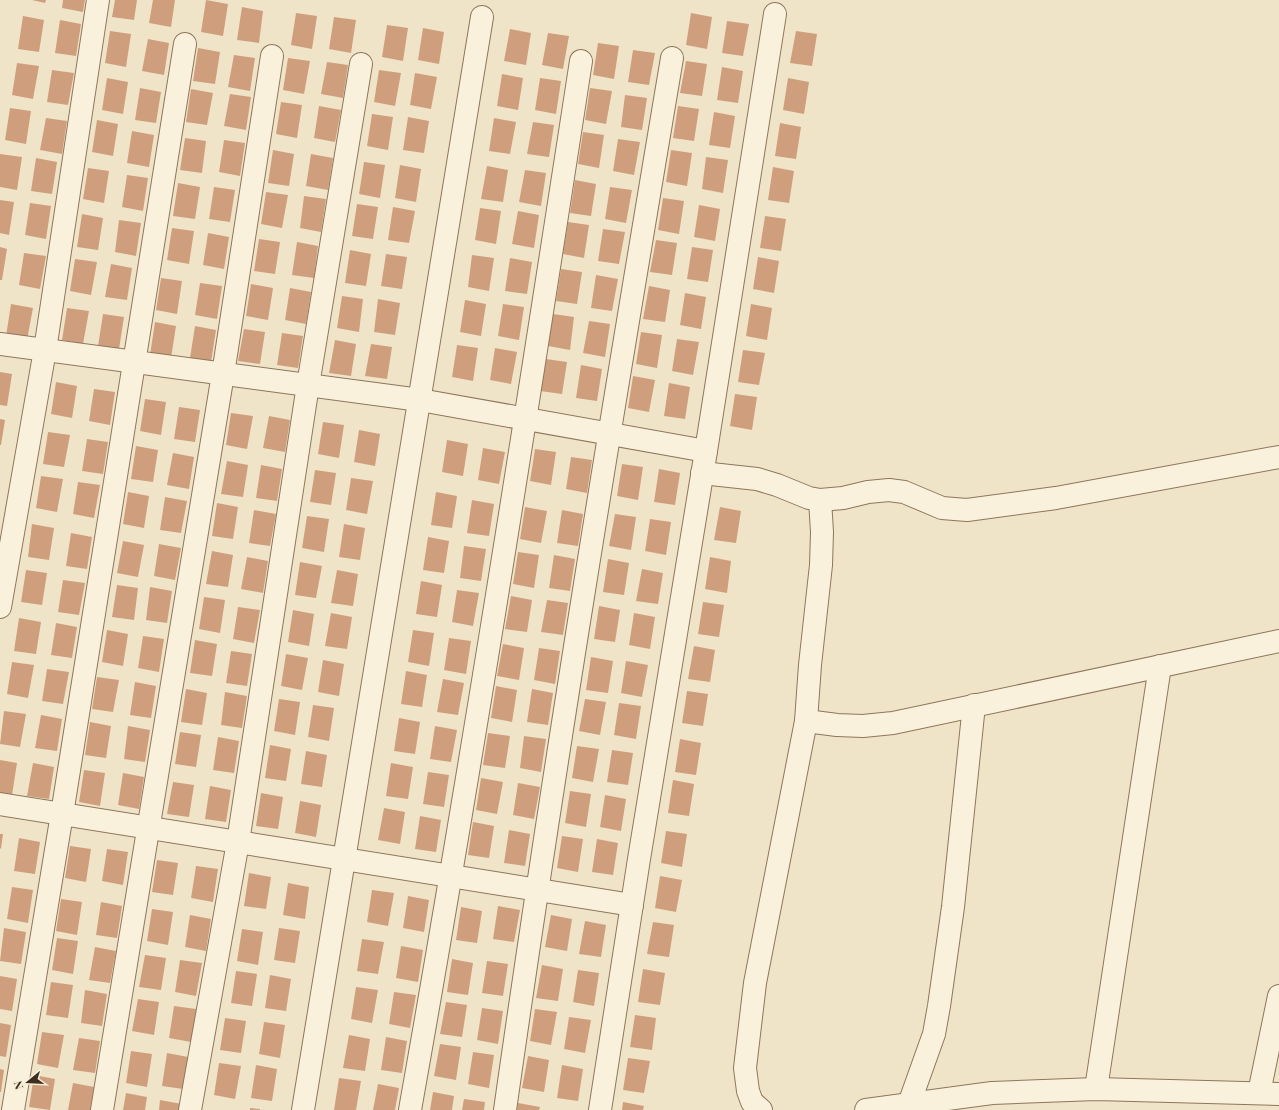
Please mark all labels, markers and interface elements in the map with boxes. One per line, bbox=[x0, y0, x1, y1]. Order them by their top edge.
north arrow bbox=[8, 1062, 48, 1102]
text: N bbox=[10, 1079, 26, 1091]

